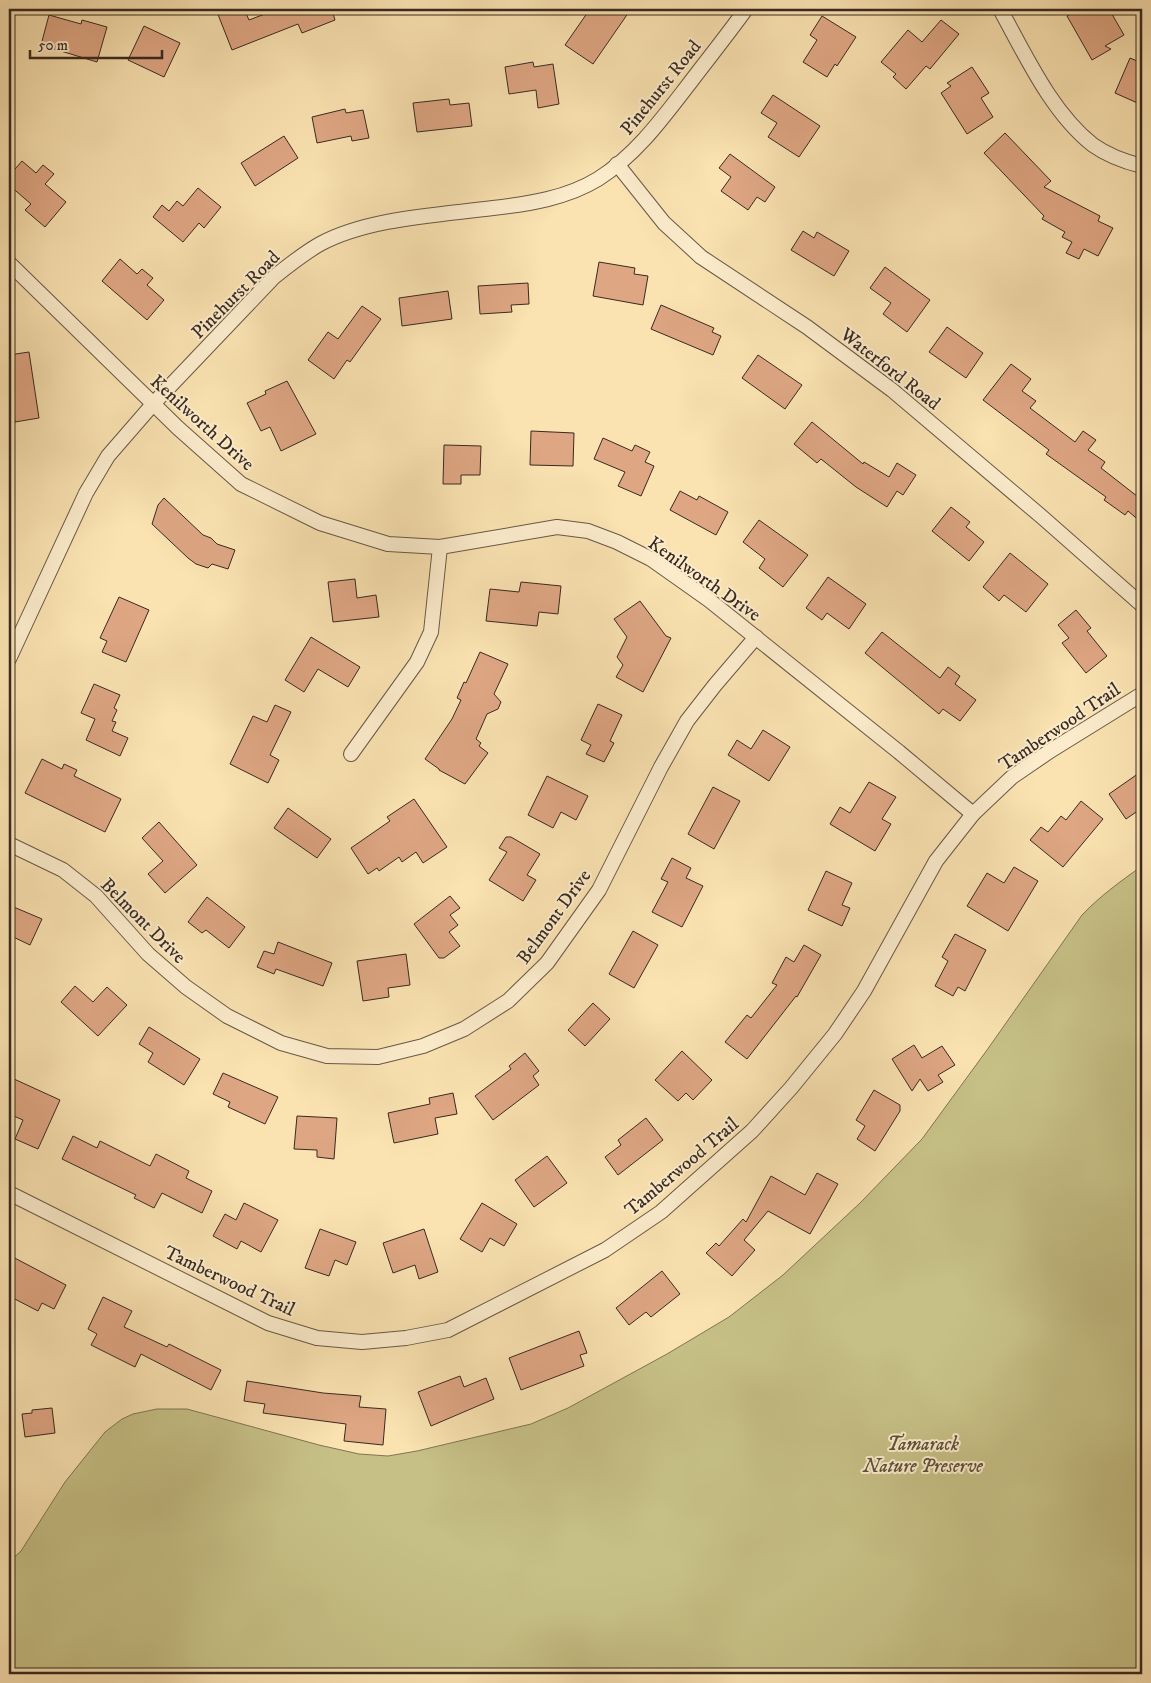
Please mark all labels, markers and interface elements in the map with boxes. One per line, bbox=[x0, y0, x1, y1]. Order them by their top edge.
scale bar bbox=[30, 28, 162, 60]
street label: Pinehurst Road bbox=[616, 35, 707, 140]
text: 50 m bbox=[38, 36, 68, 55]
street label: Pinehurst Road bbox=[187, 246, 285, 344]
street label: Waterford Road bbox=[835, 322, 945, 416]
street label: Kenilworth Drive bbox=[145, 370, 259, 476]
street label: Kenilworth Drive bbox=[643, 532, 765, 627]
street label: Tamberwood Trail bbox=[995, 678, 1125, 776]
street label: Belmont Drive bbox=[512, 865, 596, 969]
street label: Belmont Drive bbox=[95, 874, 191, 969]
street label: Tamberwood Trail bbox=[620, 1113, 744, 1221]
street label: Tamberwood Trail bbox=[160, 1241, 299, 1322]
park label: Tamarack Nature Preserve bbox=[862, 1433, 983, 1478]

